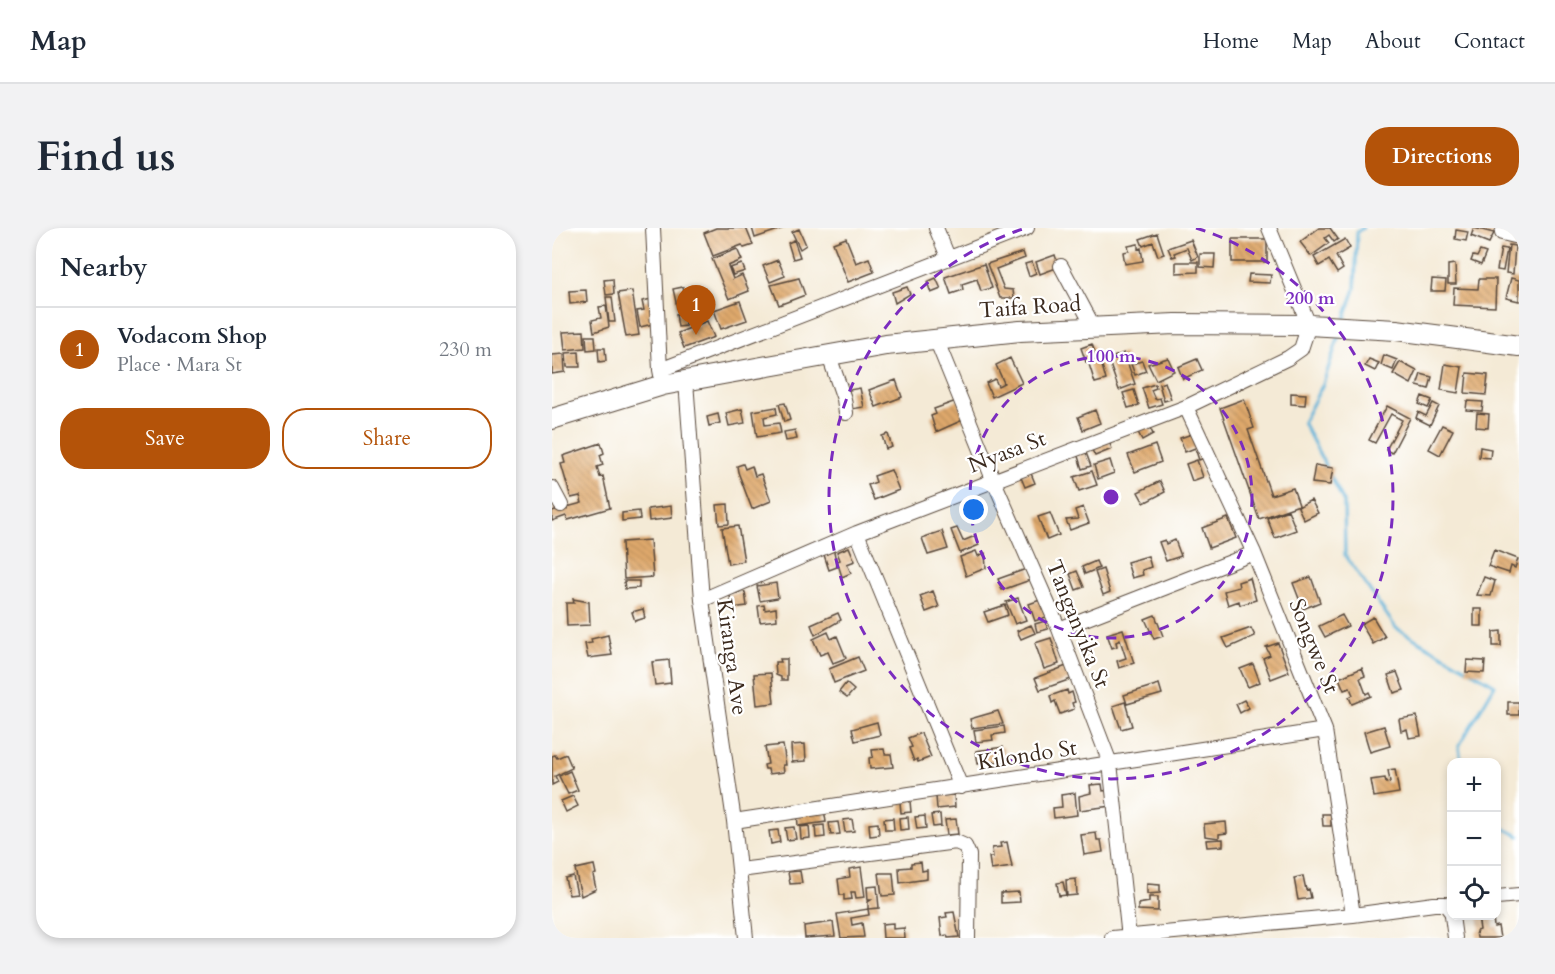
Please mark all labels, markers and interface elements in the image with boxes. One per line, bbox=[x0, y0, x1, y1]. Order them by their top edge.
text: Map bbox=[30, 22, 87, 60]
text: Home bbox=[1203, 27, 1259, 56]
text: Map bbox=[1292, 27, 1332, 56]
text: About bbox=[1365, 27, 1421, 56]
text: Contact bbox=[1454, 27, 1525, 56]
button: Directions bbox=[1365, 127, 1519, 186]
text: Find us bbox=[36, 128, 176, 185]
text: Nearby bbox=[60, 250, 148, 285]
pin: 1 bbox=[676, 285, 716, 335]
text: 200 m bbox=[1285, 286, 1335, 311]
street label: Taifa Road bbox=[978, 288, 1082, 326]
text: Vodacom Shop bbox=[117, 321, 267, 351]
text: 1 bbox=[74, 336, 85, 363]
text: 230 m bbox=[439, 336, 492, 363]
text: 100 m bbox=[1086, 344, 1136, 369]
text: Place · Mara St bbox=[117, 351, 242, 378]
button: Save bbox=[60, 408, 270, 469]
button: Share bbox=[282, 408, 492, 469]
street label: Nyasa St bbox=[964, 424, 1050, 480]
centre of rings bbox=[1101, 487, 1121, 507]
your location bbox=[959, 495, 988, 524]
street label: Tanganyika St bbox=[1039, 556, 1117, 692]
street label: Songwe St bbox=[1281, 594, 1347, 698]
street label: Kiranga Ave bbox=[709, 597, 755, 717]
street label: Kilondo St bbox=[975, 732, 1079, 778]
map controls bbox=[1447, 758, 1501, 920]
button: + bbox=[1447, 758, 1501, 812]
button: − bbox=[1447, 812, 1501, 866]
button: locate bbox=[1447, 866, 1501, 920]

